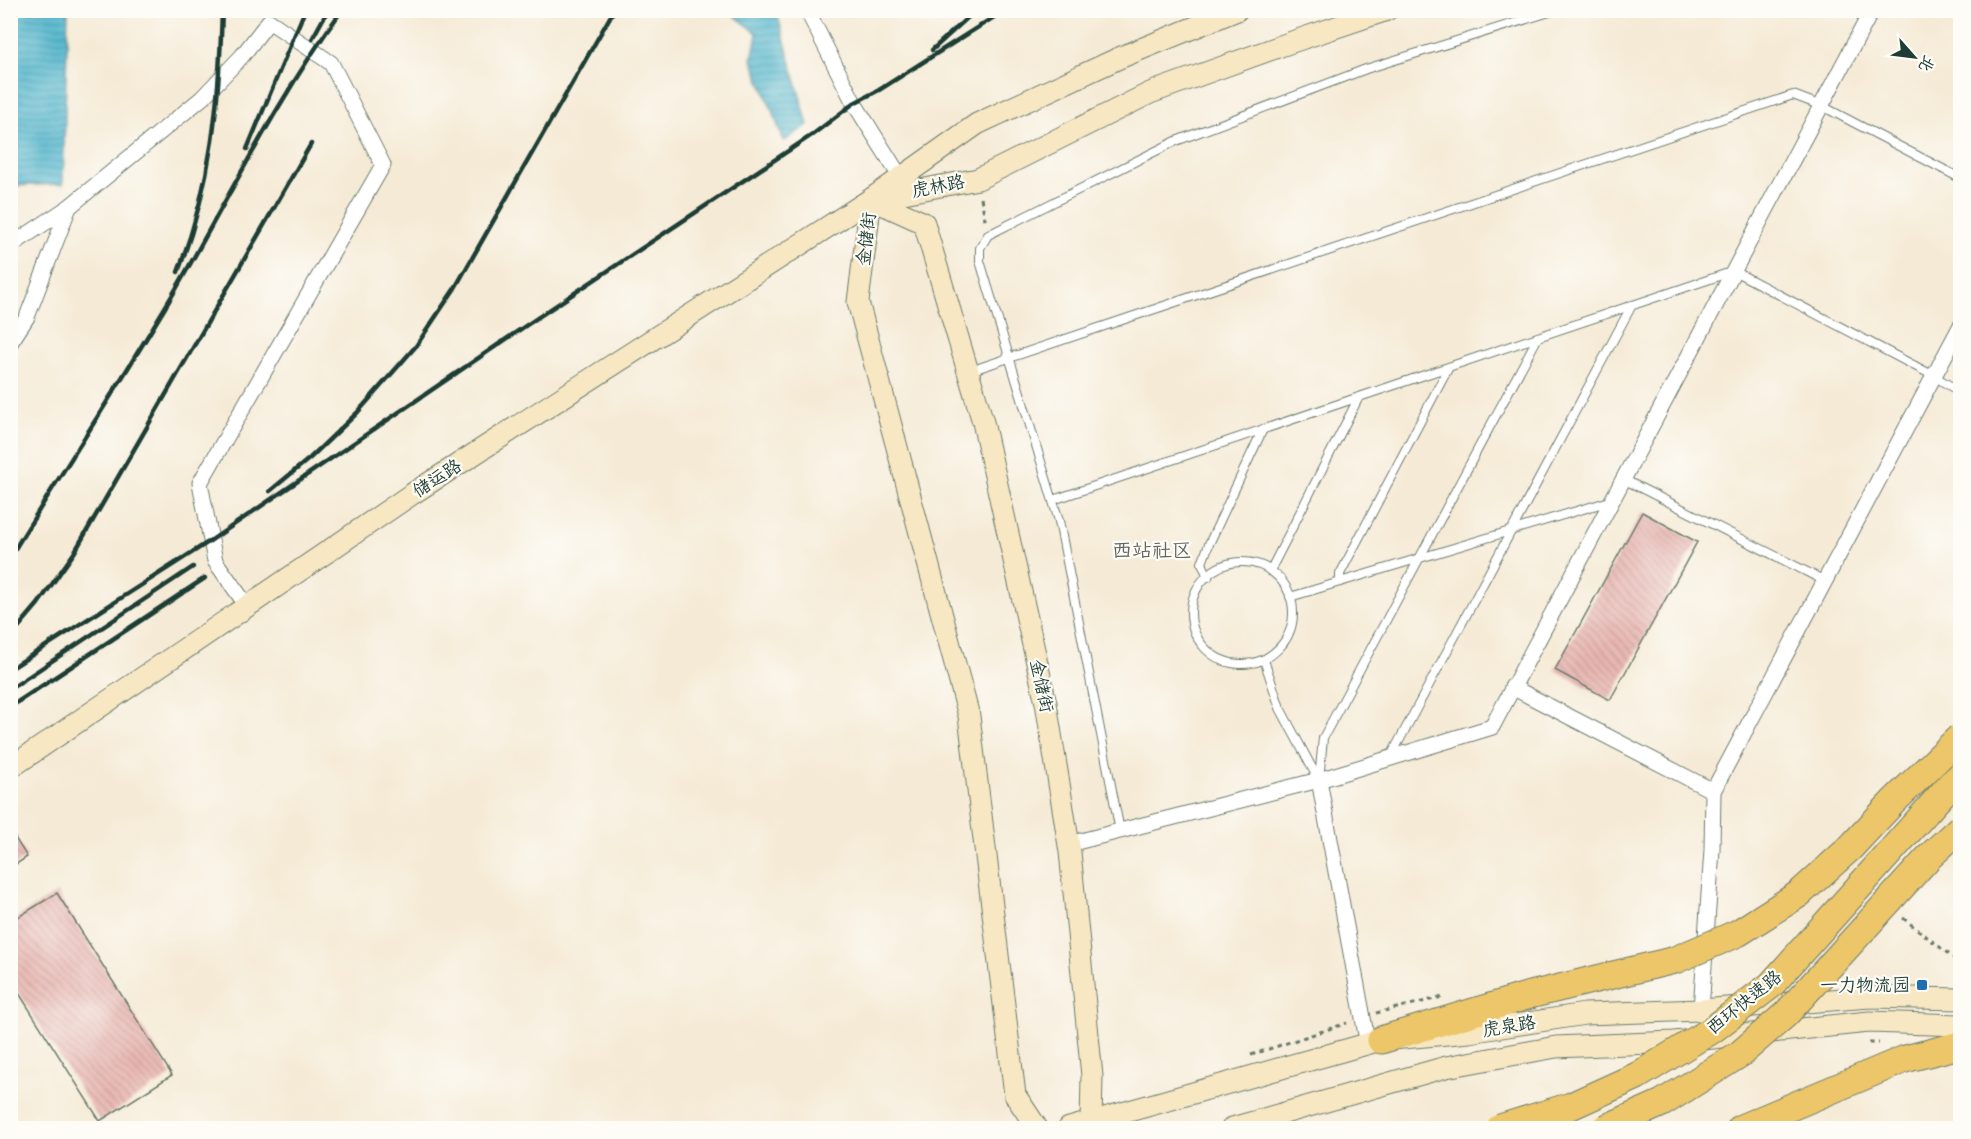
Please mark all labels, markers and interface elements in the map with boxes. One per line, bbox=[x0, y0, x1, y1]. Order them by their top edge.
north arrow bbox=[1884, 27, 1944, 87]
text: 北 bbox=[1914, 52, 1941, 76]
street label: 虎林路 bbox=[909, 168, 967, 203]
street label: 金储街 bbox=[850, 211, 881, 267]
street label: 储运路 bbox=[407, 452, 466, 503]
district label: 西站社区 bbox=[1112, 536, 1192, 563]
street label: 金储街 bbox=[1025, 657, 1060, 715]
street label: 西环快速路 bbox=[1701, 964, 1787, 1040]
place label: 一力物流园 bbox=[1820, 972, 1910, 997]
marker: 一力物流园 bbox=[1915, 978, 1929, 992]
street label: 虎泉路 bbox=[1480, 1009, 1538, 1042]

